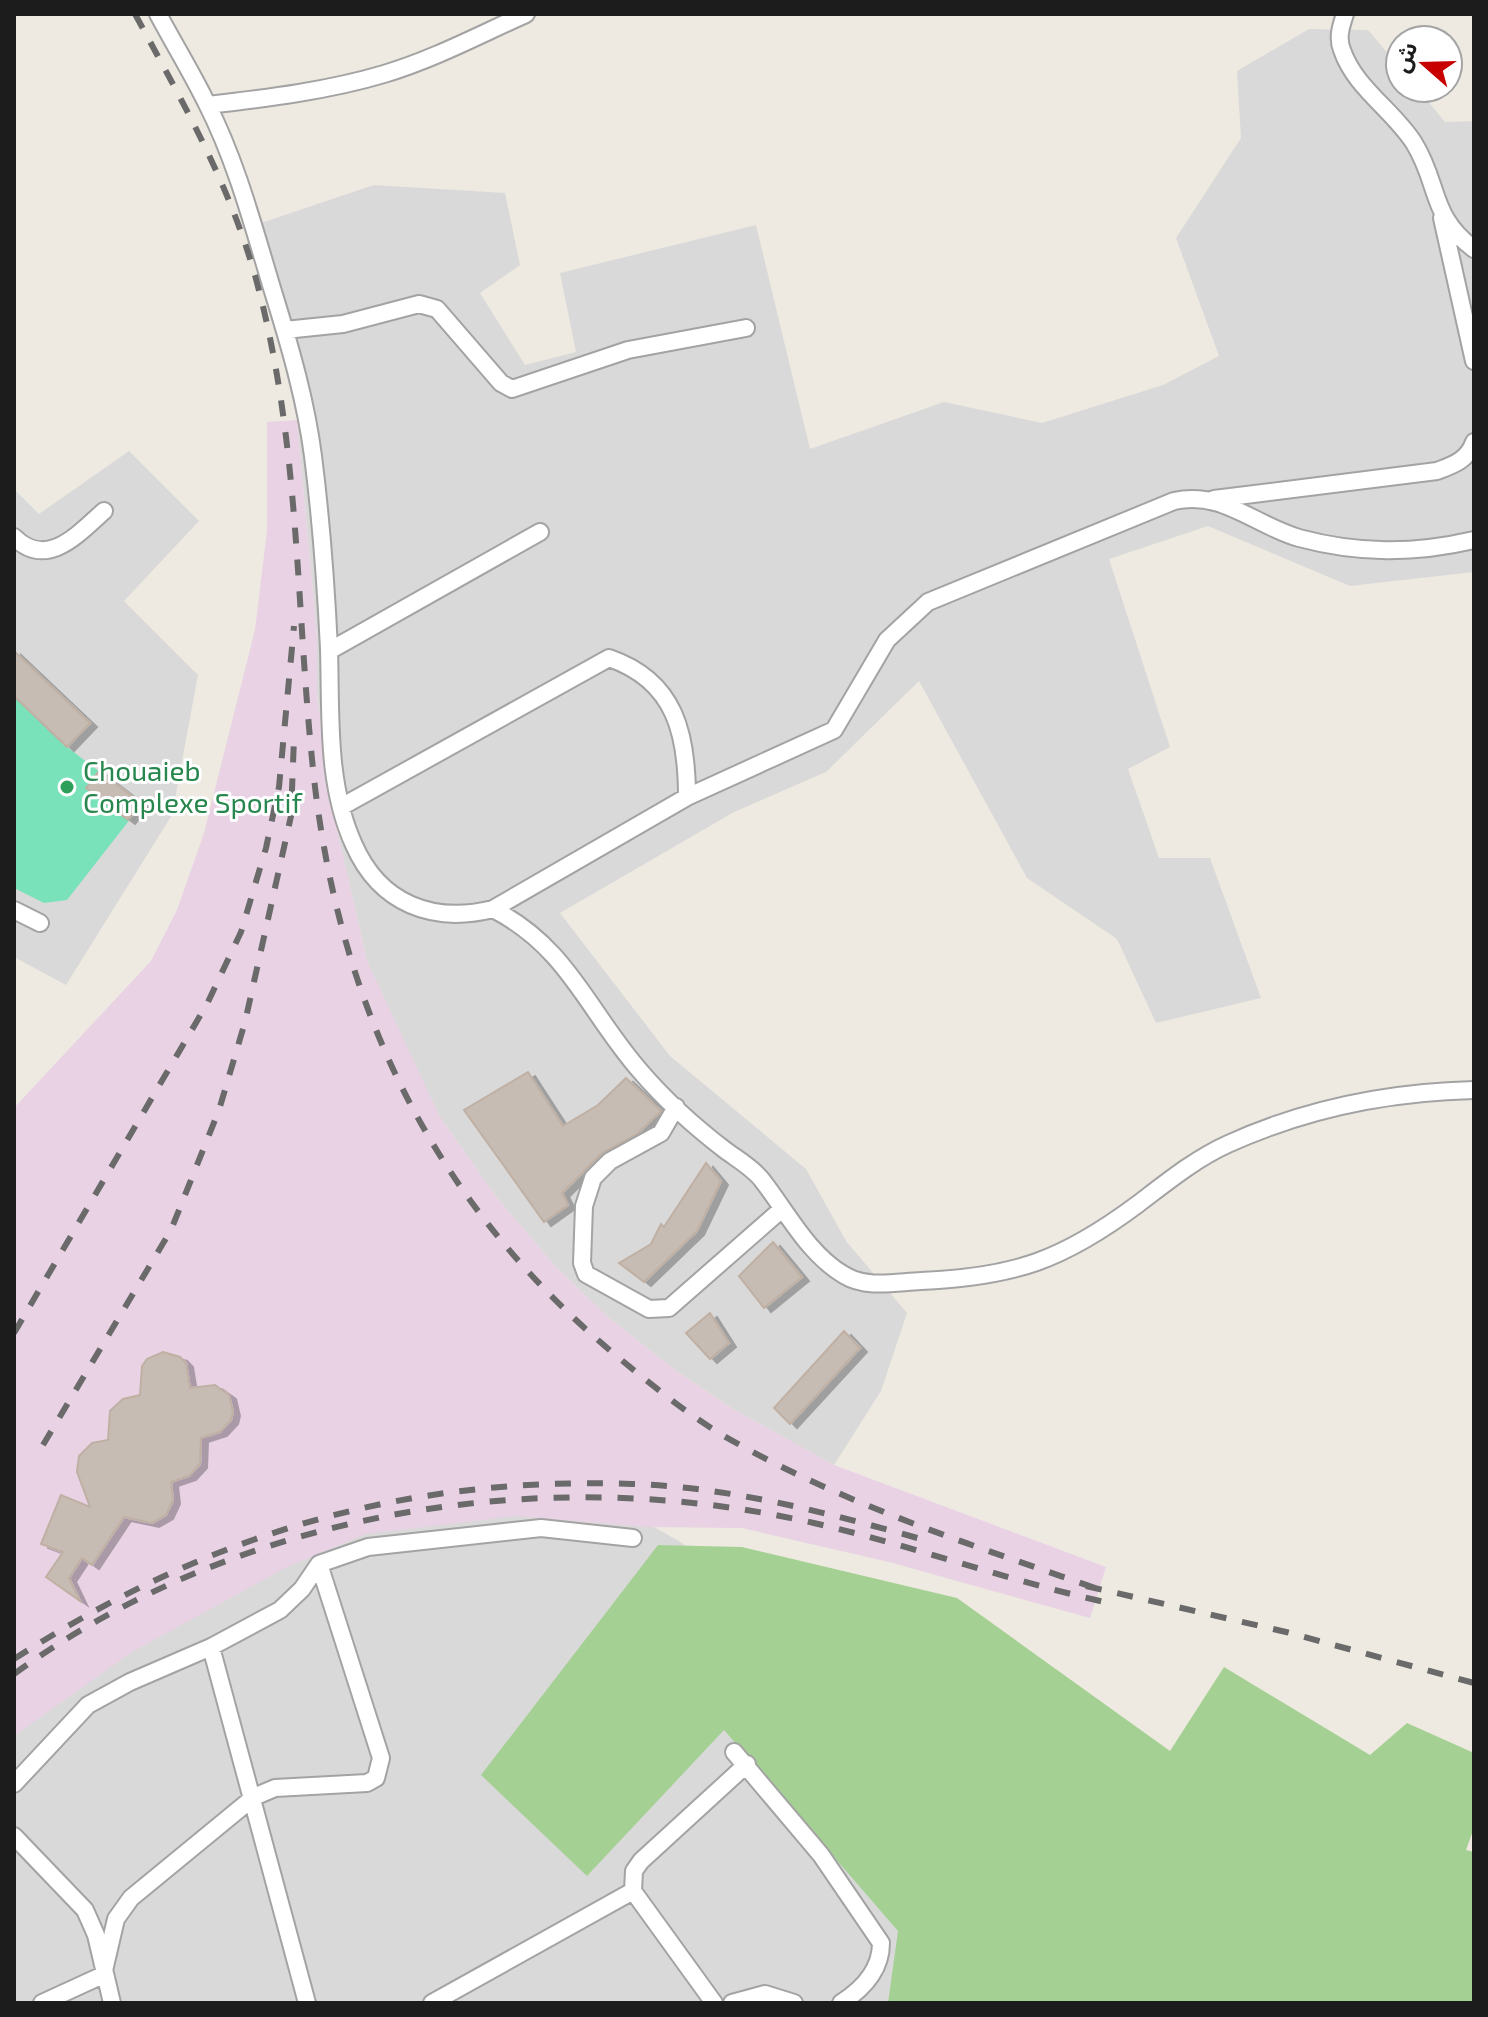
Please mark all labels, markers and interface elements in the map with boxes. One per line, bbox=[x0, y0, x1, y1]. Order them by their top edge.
north arrow bbox=[1384, 24, 1464, 104]
text: ش bbox=[1387, 38, 1423, 76]
place label: Chouaieb Complexe Sportif bbox=[83, 753, 303, 819]
marker: Chouaieb Complexe Sportif bbox=[58, 778, 76, 796]

